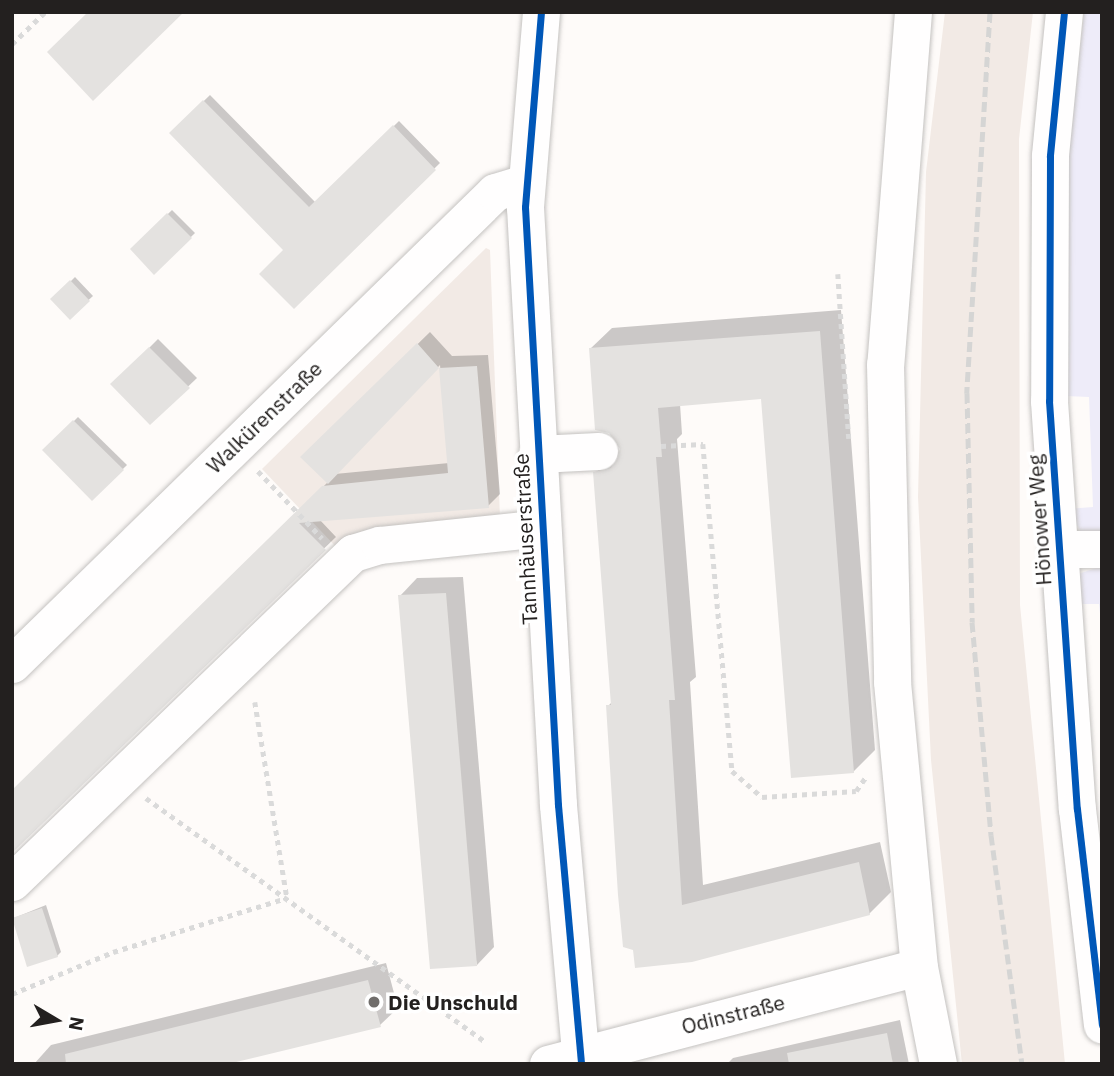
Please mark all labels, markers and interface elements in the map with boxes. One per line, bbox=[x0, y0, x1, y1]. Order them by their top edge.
street label: Walkürenstraße bbox=[201, 356, 327, 478]
street label: Tannhäuserstraße bbox=[508, 453, 542, 625]
street label: Hönower Weg bbox=[1022, 454, 1056, 586]
north arrow bbox=[21, 985, 91, 1055]
place label: Die Unschuld bbox=[388, 989, 518, 1015]
street label: Odinstraße bbox=[679, 989, 787, 1039]
marker: Die Unschuld bbox=[366, 994, 382, 1010]
text: N bbox=[64, 1015, 90, 1033]

